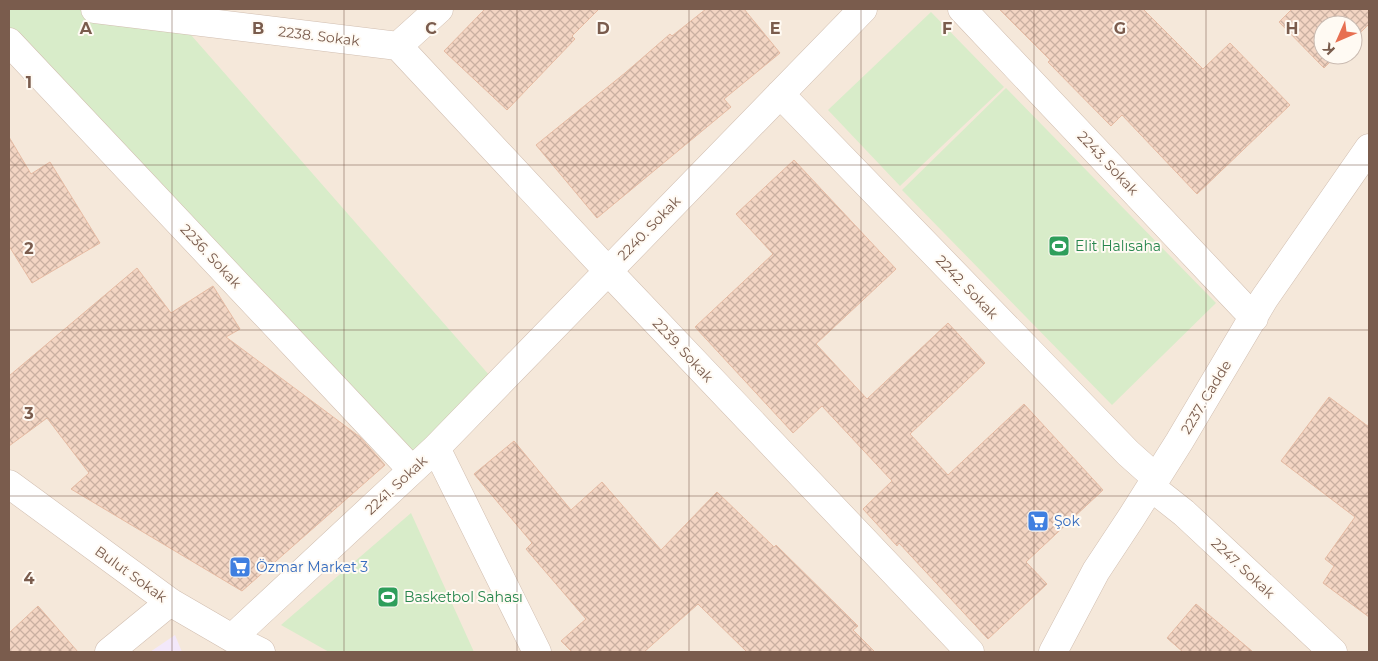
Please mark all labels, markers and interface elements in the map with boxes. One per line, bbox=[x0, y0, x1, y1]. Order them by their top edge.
north arrow bbox=[1313, 15, 1363, 65]
text: A bbox=[79, 19, 93, 38]
text: B bbox=[252, 19, 264, 38]
text: C bbox=[425, 19, 437, 38]
text: D bbox=[596, 19, 610, 38]
text: E bbox=[770, 19, 780, 38]
text: F bbox=[942, 19, 952, 38]
text: G bbox=[1114, 19, 1126, 38]
text: H bbox=[1286, 19, 1298, 38]
street label: 2238. Sokak bbox=[277, 22, 361, 50]
text: K bbox=[1318, 39, 1339, 59]
text: 1 bbox=[26, 73, 32, 92]
street label: 2243. Sokak bbox=[1074, 127, 1143, 199]
street label: 2240. Sokak bbox=[614, 192, 685, 264]
street label: 2236. Sokak bbox=[177, 220, 246, 292]
sports icon: Elit Halısaha bbox=[1047, 234, 1071, 258]
place label: Elit Halısaha bbox=[1075, 237, 1161, 255]
text: 2 bbox=[24, 239, 34, 258]
street label: 2242. Sokak bbox=[932, 251, 1002, 323]
street label: 2239. Sokak bbox=[649, 314, 718, 386]
street label: 2237. Cadde bbox=[1177, 357, 1235, 437]
text: 3 bbox=[23, 404, 34, 423]
street label: 2241. Sokak bbox=[361, 451, 431, 518]
supermarket icon: Şok bbox=[1026, 509, 1050, 533]
place label: Şok bbox=[1054, 512, 1080, 530]
street label: 2247. Sokak bbox=[1207, 534, 1279, 602]
street label: Bulut Sokak bbox=[91, 542, 171, 607]
supermarket icon: Özmar Market 3 bbox=[228, 555, 252, 579]
place label: Özmar Market 3 bbox=[256, 558, 368, 576]
text: 4 bbox=[23, 569, 35, 588]
sports icon: Basketbol Sahası bbox=[376, 585, 400, 609]
place label: Basketbol Sahası bbox=[404, 588, 523, 606]

